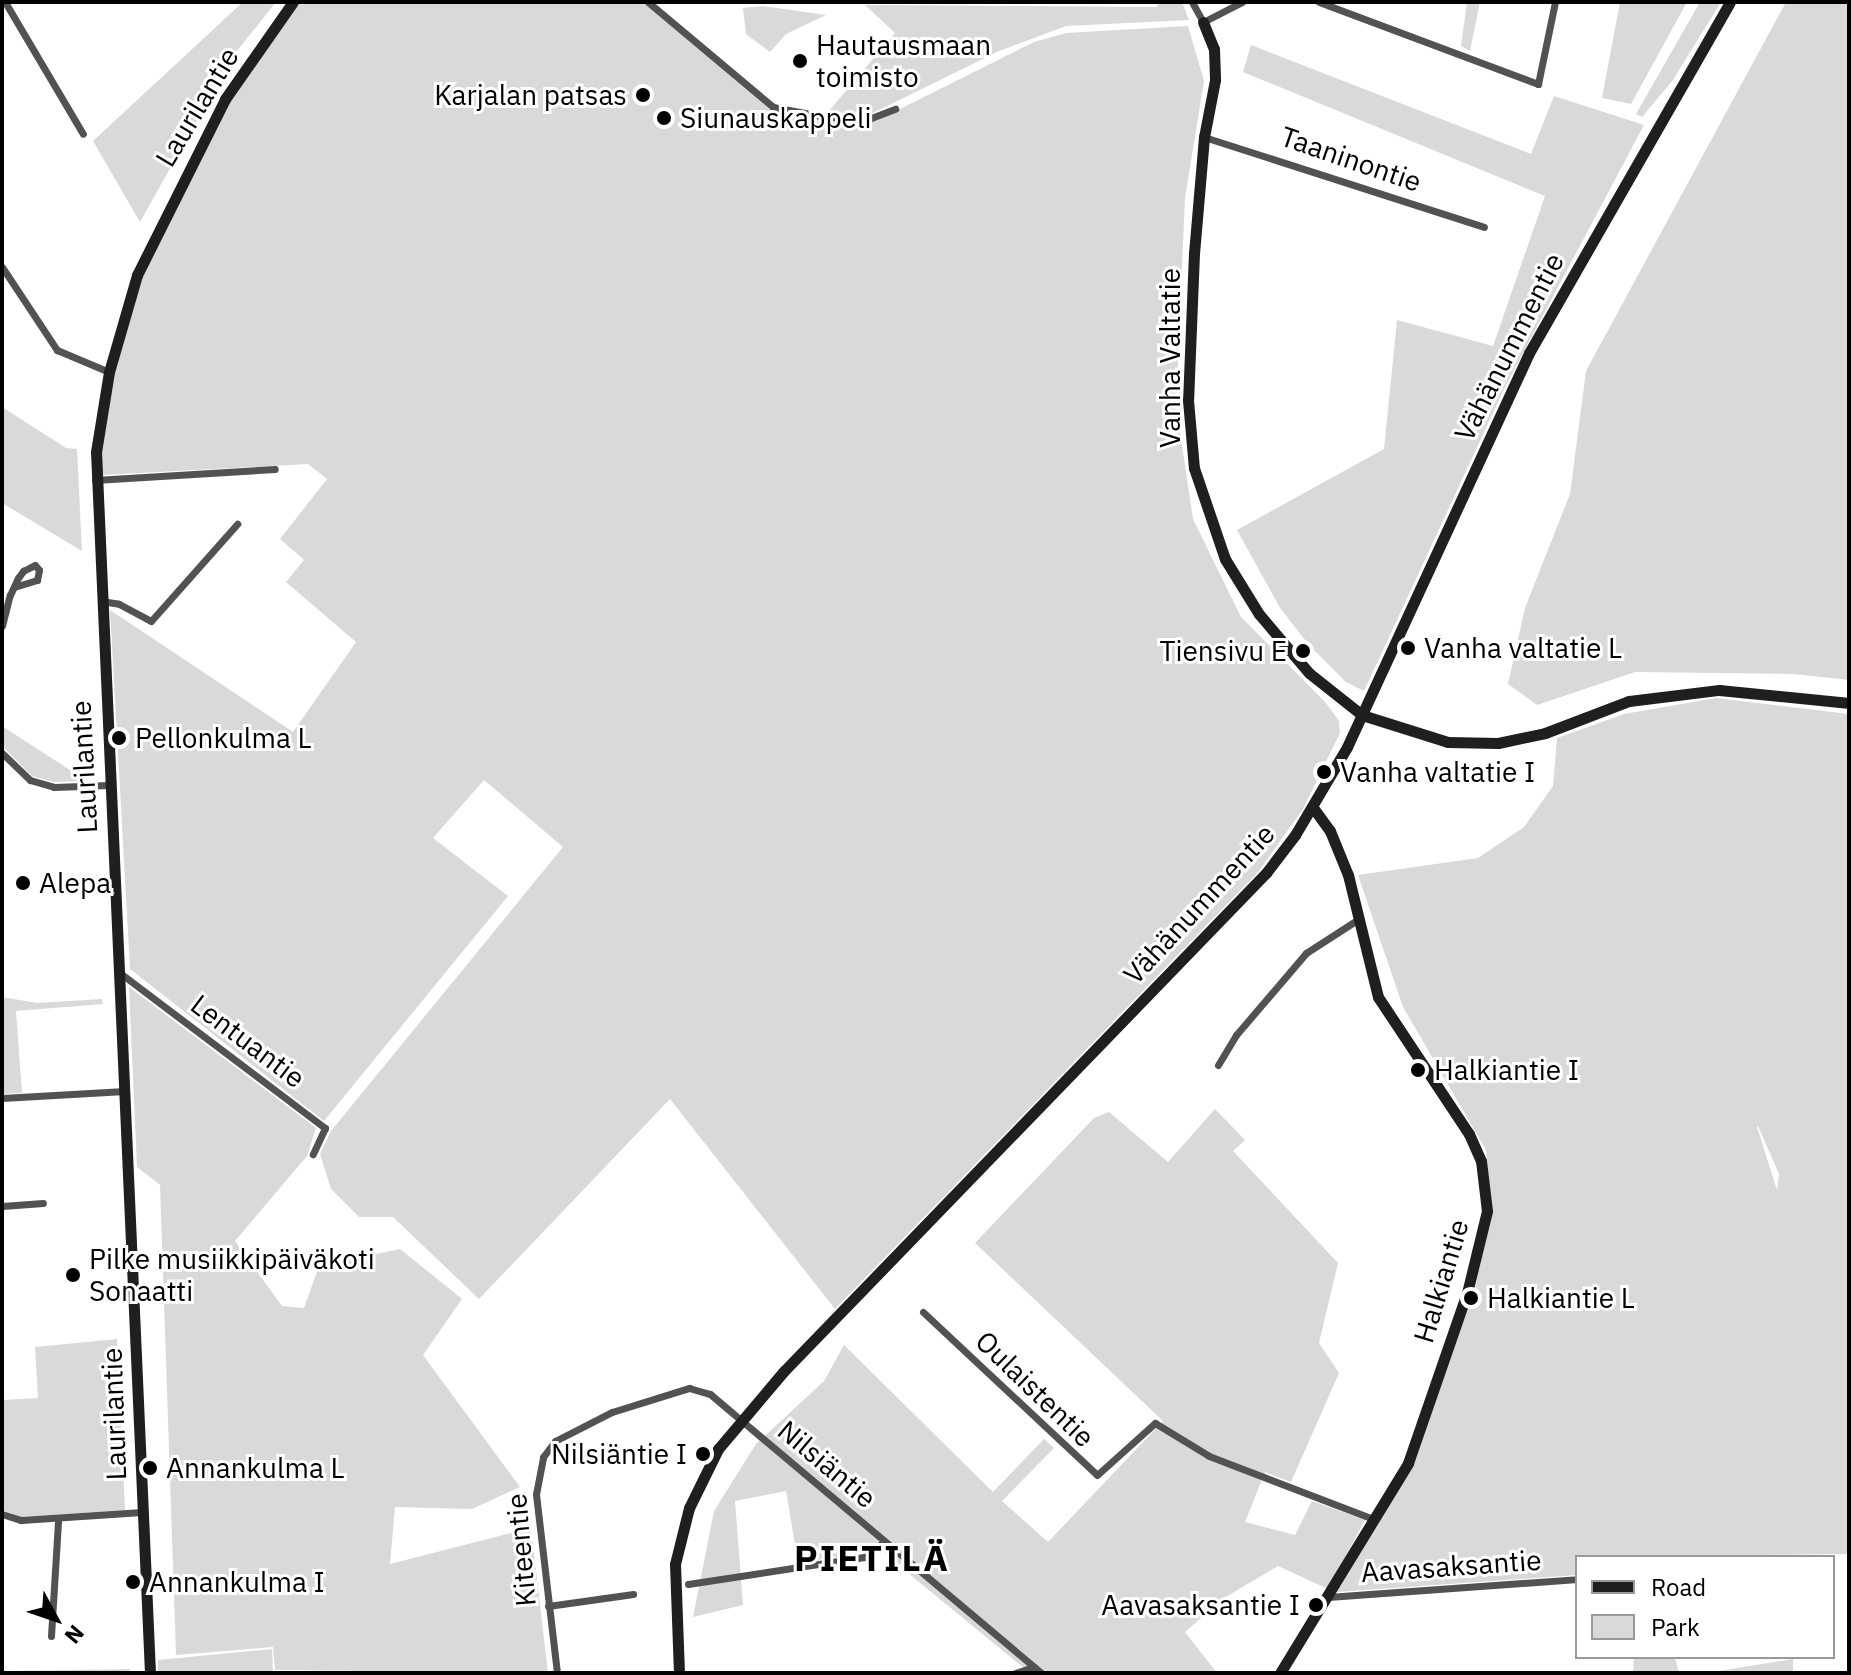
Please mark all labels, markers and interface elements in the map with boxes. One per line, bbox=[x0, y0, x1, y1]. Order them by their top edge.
place label: Hautausmaan toimisto bbox=[816, 28, 991, 94]
street label: Laurilantie bbox=[148, 41, 246, 173]
marker: Hautausmaan toimisto bbox=[791, 52, 809, 70]
place label: Karjalan patsas bbox=[434, 78, 627, 112]
marker: Karjalan patsas bbox=[634, 86, 652, 104]
place label: Siunauskappeli bbox=[680, 101, 872, 135]
marker: Siunauskappeli bbox=[655, 109, 673, 127]
street label: Taaninontie bbox=[1276, 119, 1426, 199]
street label: Vähänummentie bbox=[1447, 248, 1571, 446]
street label: Vanha Valtatie bbox=[1153, 268, 1187, 448]
place label: Vanha valtatie L bbox=[1424, 631, 1622, 665]
place label: Tiensivu E bbox=[1159, 634, 1287, 668]
marker: Vanha valtatie L bbox=[1399, 639, 1417, 657]
marker: Tiensivu E bbox=[1294, 642, 1312, 660]
street label: Laurilantie bbox=[64, 700, 104, 834]
place label: Pellonkulma L bbox=[135, 721, 311, 755]
marker: Pellonkulma L bbox=[110, 729, 128, 747]
place label: Vanha valtatie I bbox=[1340, 755, 1535, 789]
marker: Vanha valtatie I bbox=[1315, 763, 1333, 781]
street label: Vähänummentie bbox=[1116, 817, 1282, 991]
place label: Alepa bbox=[39, 866, 111, 900]
marker: Alepa bbox=[14, 874, 32, 892]
street label: Lentuantie bbox=[184, 987, 312, 1095]
place label: Halkiantie I bbox=[1434, 1053, 1579, 1087]
marker: Halkiantie I bbox=[1409, 1061, 1427, 1079]
street label: Halkiantie bbox=[1406, 1215, 1476, 1347]
place label: Pilke musiikkipäiväkoti Sonaatti bbox=[89, 1242, 375, 1308]
marker: Pilke musiikkipäiväkoti Sonaatti bbox=[64, 1266, 82, 1284]
place label: Halkiantie L bbox=[1487, 1281, 1635, 1315]
marker: Halkiantie L bbox=[1462, 1289, 1480, 1307]
street label: Oulaistentie bbox=[969, 1324, 1101, 1454]
street label: Laurilantie bbox=[95, 1347, 133, 1481]
street label: Nilsiäntie bbox=[771, 1413, 883, 1515]
place label: Nilsiäntie I bbox=[551, 1437, 687, 1471]
marker: Nilsiäntie I bbox=[694, 1445, 712, 1463]
place label: Annankulma L bbox=[166, 1451, 345, 1485]
marker: Annankulma L bbox=[141, 1459, 159, 1477]
street label: Kiteentie bbox=[499, 1492, 543, 1608]
district label: PIETILÄ bbox=[794, 1536, 950, 1580]
street label: Aavasaksantie bbox=[1360, 1543, 1542, 1589]
legend bbox=[1575, 1555, 1835, 1659]
place label: Annankulma I bbox=[149, 1565, 325, 1599]
text: Road bbox=[1651, 1571, 1706, 1603]
marker: Annankulma I bbox=[124, 1573, 142, 1591]
north arrow bbox=[16, 1579, 96, 1659]
place label: Aavasaksantie I bbox=[1101, 1588, 1300, 1622]
marker: Aavasaksantie I bbox=[1307, 1596, 1325, 1614]
text: Park bbox=[1651, 1611, 1700, 1643]
text: N bbox=[59, 1619, 91, 1650]

